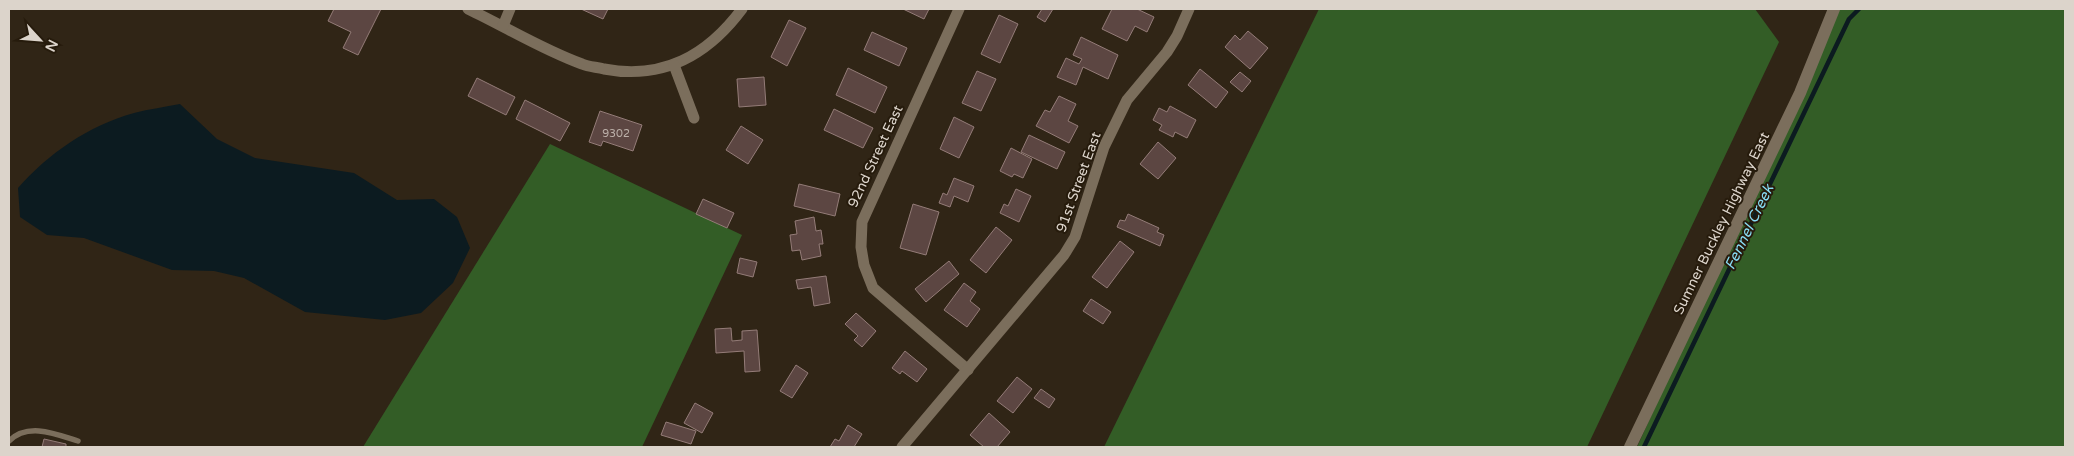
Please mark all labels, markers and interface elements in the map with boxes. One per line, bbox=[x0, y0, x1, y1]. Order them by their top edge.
north arrow bbox=[15, 15, 65, 65]
text: N bbox=[41, 37, 61, 54]
street label: 92nd Street East bbox=[844, 102, 907, 210]
house number: 9302 bbox=[602, 127, 630, 140]
street label: 91st Street East bbox=[1052, 129, 1105, 235]
street label: Sumner Buckley Highway East bbox=[1670, 129, 1773, 317]
water label: Fennel Creek bbox=[1721, 180, 1778, 272]

